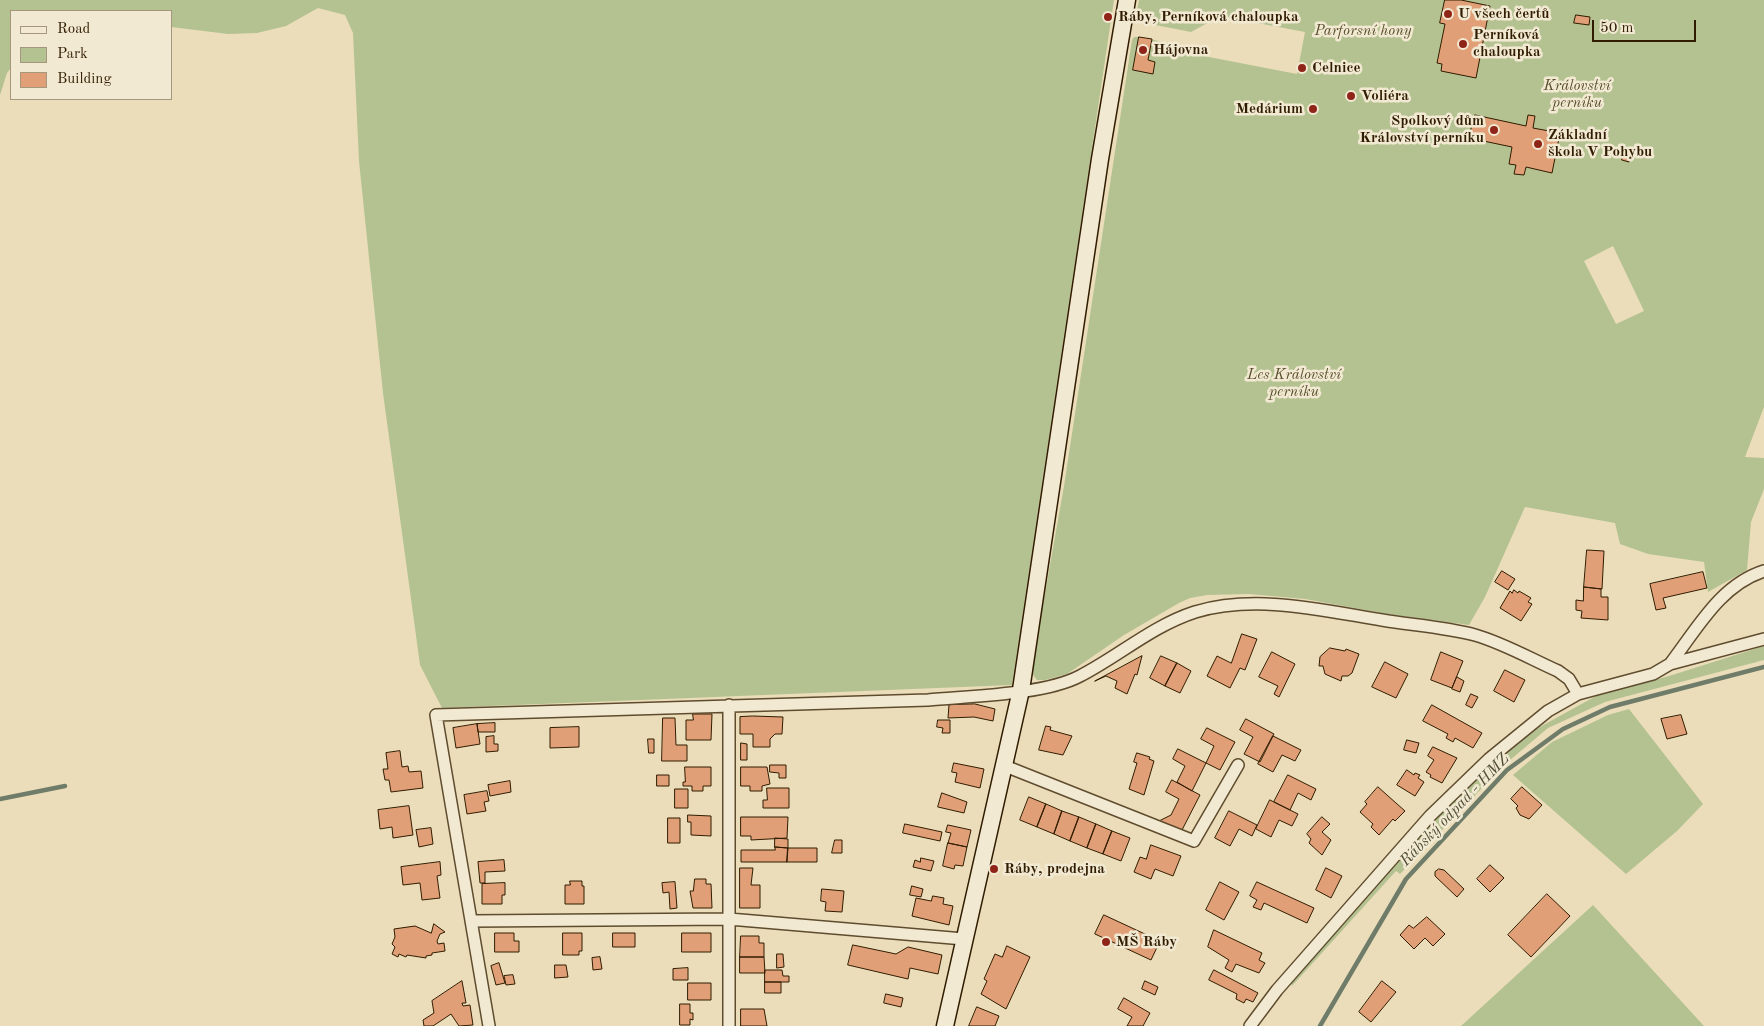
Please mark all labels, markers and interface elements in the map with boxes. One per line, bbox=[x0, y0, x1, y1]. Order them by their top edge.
place label: U všech čertů bbox=[1458, 5, 1550, 23]
place label: Ráby, Perníková chaloupka bbox=[1118, 8, 1299, 26]
marker: U všech čertů bbox=[1442, 8, 1454, 20]
legend bbox=[10, 10, 172, 100]
scale bar bbox=[1594, 10, 1698, 42]
marker: Ráby, Perníková chaloupka bbox=[1102, 11, 1114, 23]
text: 50 m bbox=[1600, 21, 1634, 36]
text: Road bbox=[57, 22, 90, 37]
park label: Parforsní hony bbox=[1315, 22, 1411, 40]
place label: Perníková chaloupka bbox=[1473, 26, 1541, 61]
marker: Perníková chaloupka bbox=[1457, 38, 1469, 50]
place label: Hájovna bbox=[1153, 41, 1208, 59]
marker: Hájovna bbox=[1137, 44, 1149, 56]
text: Park bbox=[57, 47, 88, 62]
place label: Celnice bbox=[1312, 59, 1360, 77]
marker: Celnice bbox=[1296, 62, 1308, 74]
text: Building bbox=[57, 72, 112, 87]
park label: Království perníku bbox=[1543, 77, 1611, 112]
place label: Voliéra bbox=[1361, 87, 1409, 105]
marker: Voliéra bbox=[1345, 90, 1357, 102]
place label: Medárium bbox=[1236, 100, 1303, 118]
marker: Medárium bbox=[1307, 103, 1319, 115]
place label: Spolkový dům Království perníku bbox=[1359, 112, 1484, 147]
marker: Spolkový dům Království perníku bbox=[1488, 124, 1500, 136]
place label: Základní škola V Pohybu bbox=[1548, 126, 1652, 161]
marker: Základní škola V Pohybu bbox=[1532, 138, 1544, 150]
park label: Les Království perníku bbox=[1247, 366, 1341, 401]
water label: Rábský odpad - HMZ bbox=[1396, 750, 1514, 870]
place label: Ráby, prodejna bbox=[1004, 860, 1105, 878]
marker: Ráby, prodejna bbox=[988, 863, 1000, 875]
place label: MŠ Ráby bbox=[1116, 933, 1177, 951]
marker: MŠ Ráby bbox=[1100, 936, 1112, 948]

